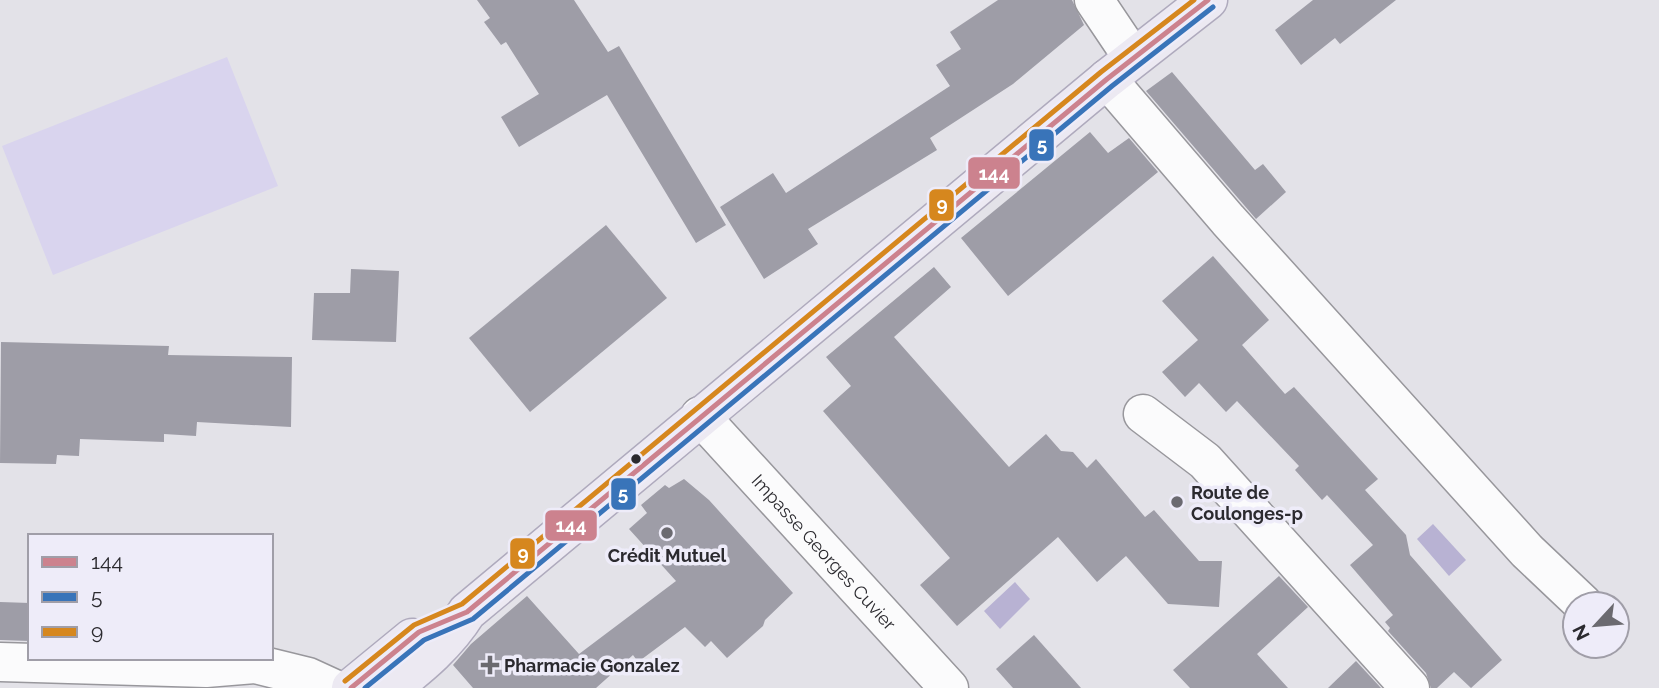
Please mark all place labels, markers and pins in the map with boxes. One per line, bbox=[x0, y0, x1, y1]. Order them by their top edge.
unlabelled marker bbox=[629, 452, 643, 466]
place label: Route de Coulonges-p bbox=[1191, 482, 1303, 524]
marker: Route de Coulonges-p bbox=[1169, 494, 1185, 510]
marker: Crédit Mutuel bbox=[659, 525, 675, 541]
place label: Crédit Mutuel bbox=[608, 545, 727, 566]
place label: Pharmacie Gonzalez bbox=[504, 655, 680, 676]
marker: Pharmacie Gonzalez bbox=[482, 657, 498, 673]

